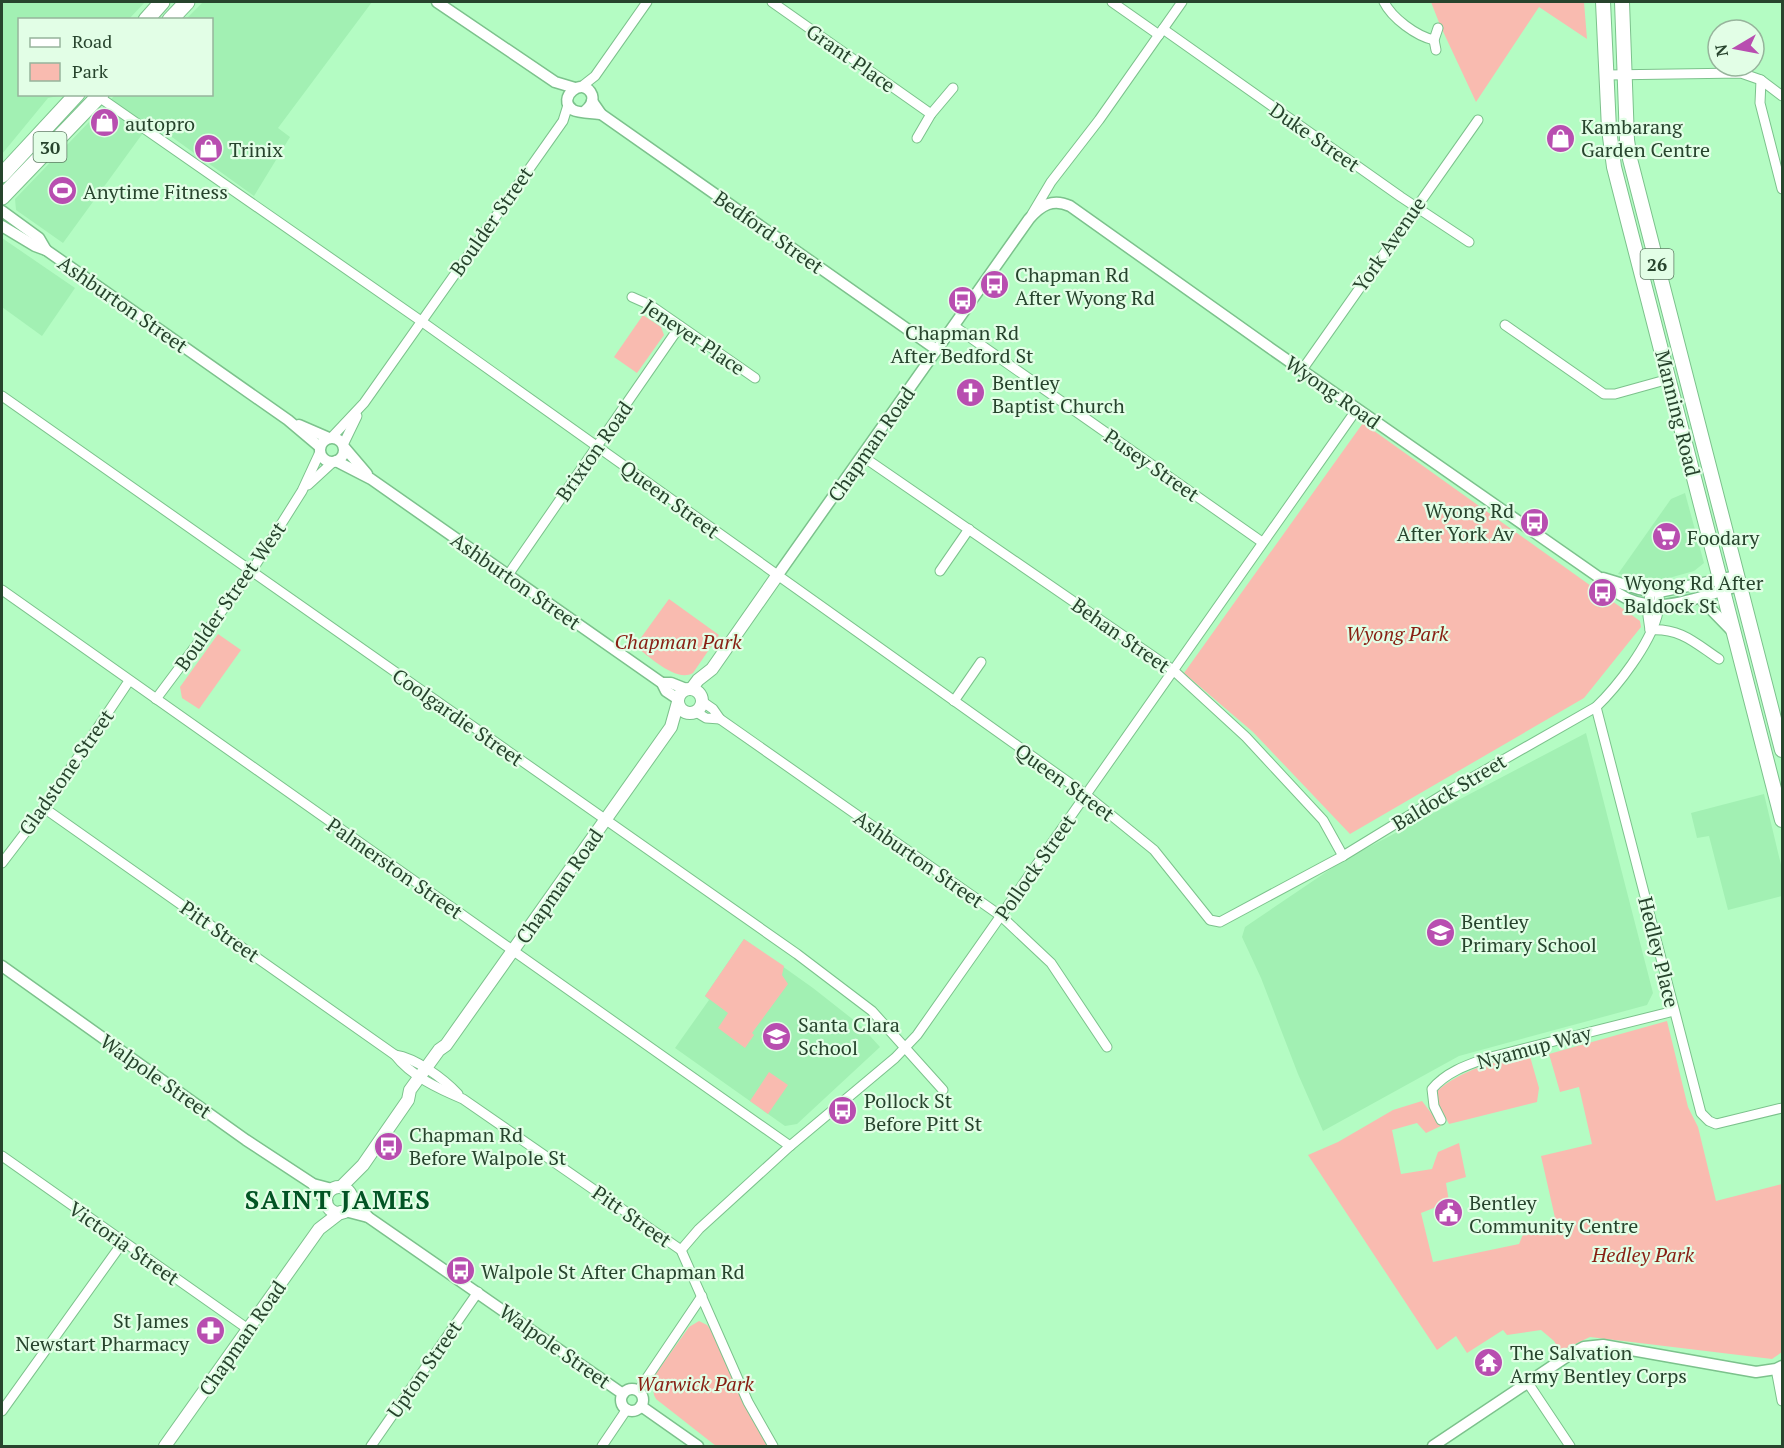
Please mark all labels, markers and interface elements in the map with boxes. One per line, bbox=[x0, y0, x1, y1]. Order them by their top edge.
street label: Grant Place bbox=[801, 17, 901, 99]
legend bbox=[18, 18, 213, 96]
north arrow bbox=[1706, 18, 1766, 78]
text: Road bbox=[72, 29, 112, 53]
text: N bbox=[1709, 43, 1733, 58]
text: Park bbox=[72, 59, 109, 83]
street label: Duke Street bbox=[1265, 96, 1366, 178]
shop icon: autopro bbox=[88, 107, 120, 139]
place label: autopro bbox=[125, 110, 195, 137]
place label: Kambarang Garden Centre bbox=[1581, 113, 1710, 163]
shop icon: Kambarang Garden Centre bbox=[1544, 122, 1576, 154]
road number: 30 bbox=[34, 132, 66, 162]
shop icon: Trinix bbox=[192, 133, 224, 165]
place label: Trinix bbox=[229, 136, 283, 163]
street label: Boulder Street bbox=[443, 160, 539, 281]
sports icon: Anytime Fitness bbox=[46, 175, 78, 207]
place label: Anytime Fitness bbox=[83, 178, 228, 205]
street label: Bedford Street bbox=[709, 184, 830, 280]
street label: York Avenue bbox=[1346, 191, 1432, 297]
street label: Ashburton Street bbox=[53, 249, 194, 359]
road number: 26 bbox=[1640, 249, 1674, 279]
place label: Chapman Rd After Wyong Rd bbox=[1015, 261, 1155, 311]
bus stop icon: Chapman Rd After Wyong Rd bbox=[978, 269, 1010, 301]
bus stop icon: Chapman Rd After Bedford St bbox=[946, 285, 978, 317]
street label: Jenever Place bbox=[638, 293, 750, 381]
place label: Chapman Rd After Bedford St bbox=[890, 319, 1034, 369]
street label: Manning Road bbox=[1649, 347, 1707, 479]
street label: Wyong Road bbox=[1280, 349, 1386, 435]
place label: Bentley Baptist Church bbox=[992, 369, 1125, 419]
church icon: Bentley Baptist Church bbox=[955, 377, 987, 409]
street label: Chapman Road bbox=[821, 381, 921, 507]
street label: Brixton Road bbox=[550, 396, 638, 506]
street label: Pusey Street bbox=[1099, 422, 1205, 508]
street label: Queen Street bbox=[615, 454, 726, 545]
place label: Wyong Rd After York Av bbox=[1397, 497, 1515, 547]
bus stop icon: Wyong Rd After York Av bbox=[1519, 506, 1551, 538]
street label: Boulder Street West bbox=[168, 516, 292, 676]
supermarket icon: Foodary bbox=[1650, 521, 1682, 553]
place label: Foodary bbox=[1687, 524, 1760, 551]
street label: Ashburton Street bbox=[446, 526, 587, 636]
place label: Wyong Rd After Baldock St bbox=[1624, 569, 1764, 619]
bus stop icon: Wyong Rd After Baldock St bbox=[1587, 577, 1619, 609]
street label: Behan Street bbox=[1066, 591, 1176, 679]
park label: Wyong Park bbox=[1346, 620, 1449, 647]
park label: Chapman Park bbox=[614, 628, 742, 655]
street label: Coolgardie Street bbox=[387, 662, 529, 773]
street label: Gladstone Street bbox=[12, 703, 120, 840]
street label: Queen Street bbox=[1010, 737, 1121, 828]
street label: Baldock Street bbox=[1387, 747, 1511, 837]
street label: Ashburton Street bbox=[849, 804, 990, 914]
street label: Pollock Street bbox=[989, 808, 1082, 925]
street label: Palmerston Street bbox=[322, 811, 469, 925]
street label: Chapman Road bbox=[509, 823, 609, 949]
street label: Pitt Street bbox=[175, 894, 265, 968]
street label: Hedley Place bbox=[1632, 894, 1686, 1010]
place label: Bentley Primary School bbox=[1461, 908, 1597, 958]
school or university icon: Bentley Primary School bbox=[1424, 916, 1456, 948]
place label: Santa Clara School bbox=[798, 1011, 900, 1061]
street label: Nyamup Way bbox=[1474, 1019, 1595, 1075]
school or university icon: Santa Clara School bbox=[761, 1020, 793, 1052]
street label: Walpole Street bbox=[95, 1028, 218, 1125]
place label: Pollock St Before Pitt St bbox=[864, 1087, 983, 1137]
bus stop icon: Pollock St Before Pitt St bbox=[827, 1095, 859, 1127]
place label: Chapman Rd Before Walpole St bbox=[409, 1121, 567, 1171]
bus stop icon: Chapman Rd Before Walpole St bbox=[372, 1130, 404, 1162]
street label: Pitt Street bbox=[587, 1179, 677, 1253]
district label: SAINT JAMES bbox=[245, 1182, 431, 1216]
place label: Bentley Community Centre bbox=[1469, 1189, 1638, 1239]
street label: Victoria Street bbox=[63, 1195, 185, 1292]
public building icon: Bentley Community Centre bbox=[1432, 1197, 1464, 1229]
park label: Hedley Park bbox=[1591, 1241, 1694, 1268]
bus stop icon: Walpole St After Chapman Rd bbox=[444, 1255, 476, 1287]
place label: Walpole St After Chapman Rd bbox=[481, 1258, 745, 1285]
street label: Chapman Road bbox=[192, 1275, 292, 1401]
street label: Walpole Street bbox=[494, 1298, 617, 1395]
place label: St James Newstart Pharmacy bbox=[15, 1307, 190, 1357]
street label: Upton Street bbox=[380, 1314, 468, 1423]
pharmacy icon: St James Newstart Pharmacy bbox=[194, 1315, 226, 1347]
place label: The Salvation Army Bentley Corps bbox=[1510, 1339, 1687, 1389]
temple icon: The Salvation Army Bentley Corps bbox=[1473, 1347, 1505, 1379]
park label: Warwick Park bbox=[636, 1370, 754, 1397]

